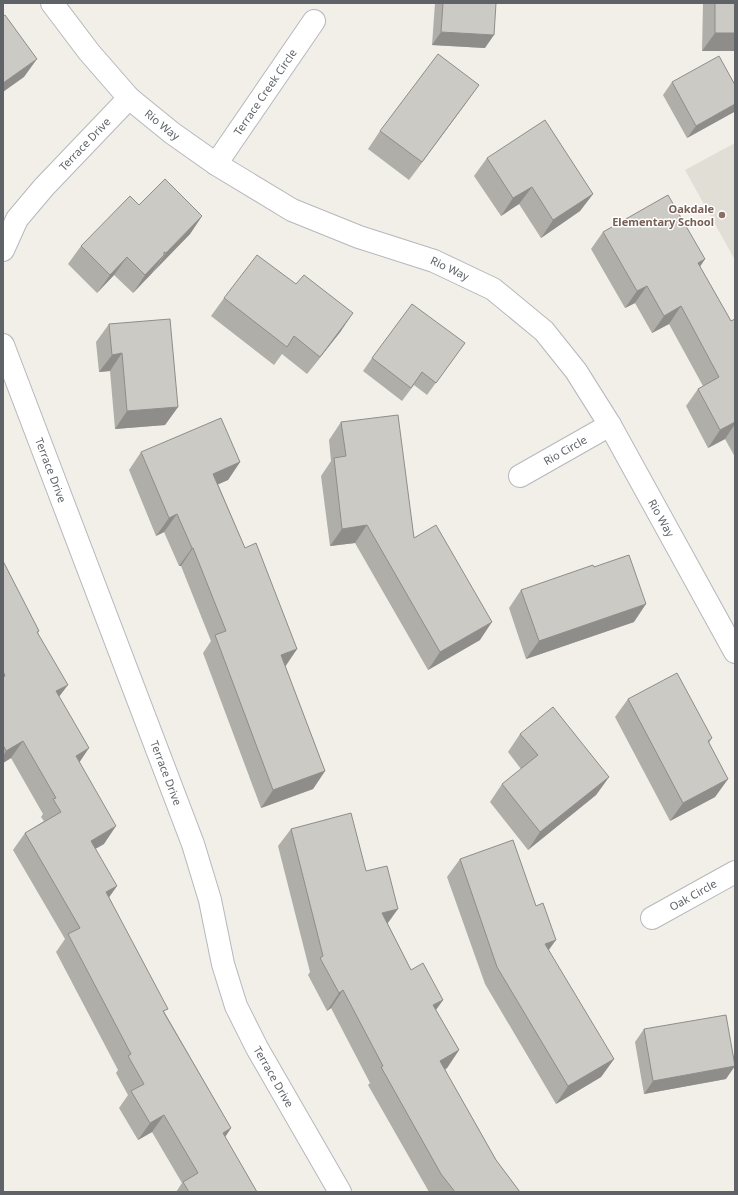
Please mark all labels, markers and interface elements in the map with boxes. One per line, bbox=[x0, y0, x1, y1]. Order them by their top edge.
street label: Terrace Creek Circle bbox=[230, 46, 300, 138]
street label: Rio Way bbox=[142, 106, 183, 143]
street label: Terrace Drive bbox=[55, 114, 113, 174]
place label: Oakdale Elementary School bbox=[612, 201, 714, 229]
marker: Oakdale Elementary School bbox=[717, 210, 727, 220]
street label: Rio Way bbox=[428, 253, 472, 284]
street label: Rio Circle bbox=[541, 432, 589, 468]
street label: Terrace Drive bbox=[32, 435, 70, 505]
street label: Rio Way bbox=[645, 496, 678, 540]
street label: Terrace Drive bbox=[147, 738, 186, 807]
street label: Oak Circle bbox=[666, 876, 719, 914]
street label: Terrace Drive bbox=[251, 1043, 298, 1110]

